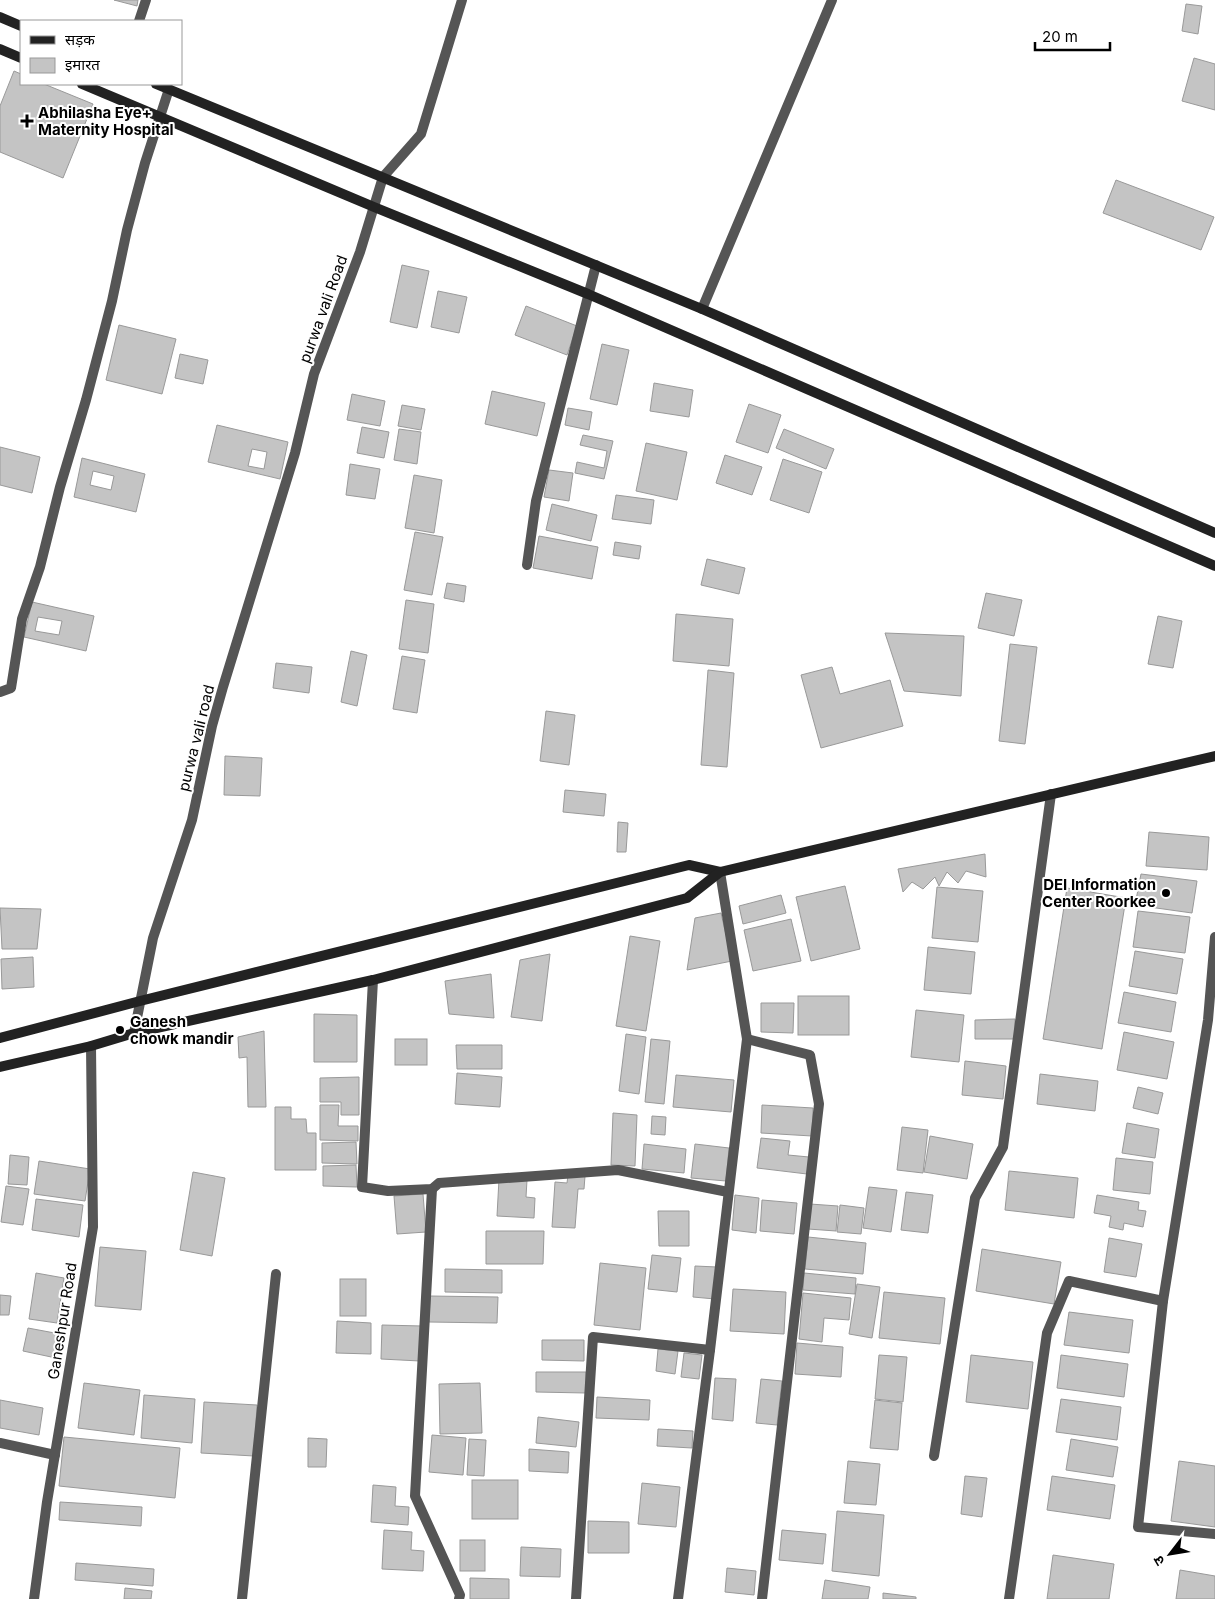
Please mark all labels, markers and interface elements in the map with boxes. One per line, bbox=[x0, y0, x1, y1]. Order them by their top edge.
legend bbox=[20, 20, 182, 85]
scale bar bbox=[1035, 20, 1110, 52]
text: 20 m bbox=[1042, 27, 1078, 46]
text: सड़क bbox=[65, 30, 95, 49]
text: इमारत bbox=[65, 55, 100, 74]
place label: Abhilasha Eye+ Maternity Hospital bbox=[38, 103, 174, 139]
marker: Abhilasha Eye+ Maternity Hospital bbox=[20, 114, 34, 128]
street label: purwa vali Road bbox=[295, 253, 351, 365]
street label: purwa vali road bbox=[174, 683, 218, 793]
place label: DEI Information Center Roorkee bbox=[1042, 875, 1156, 911]
marker: DEI Information Center Roorkee bbox=[1160, 887, 1172, 899]
place label: Ganesh chowk mandir bbox=[130, 1012, 234, 1048]
marker: Ganesh chowk mandir bbox=[114, 1024, 126, 1036]
street label: Ganeshpur Road bbox=[43, 1261, 81, 1381]
north arrow bbox=[1145, 1529, 1195, 1579]
text: उ bbox=[1149, 1552, 1168, 1569]

